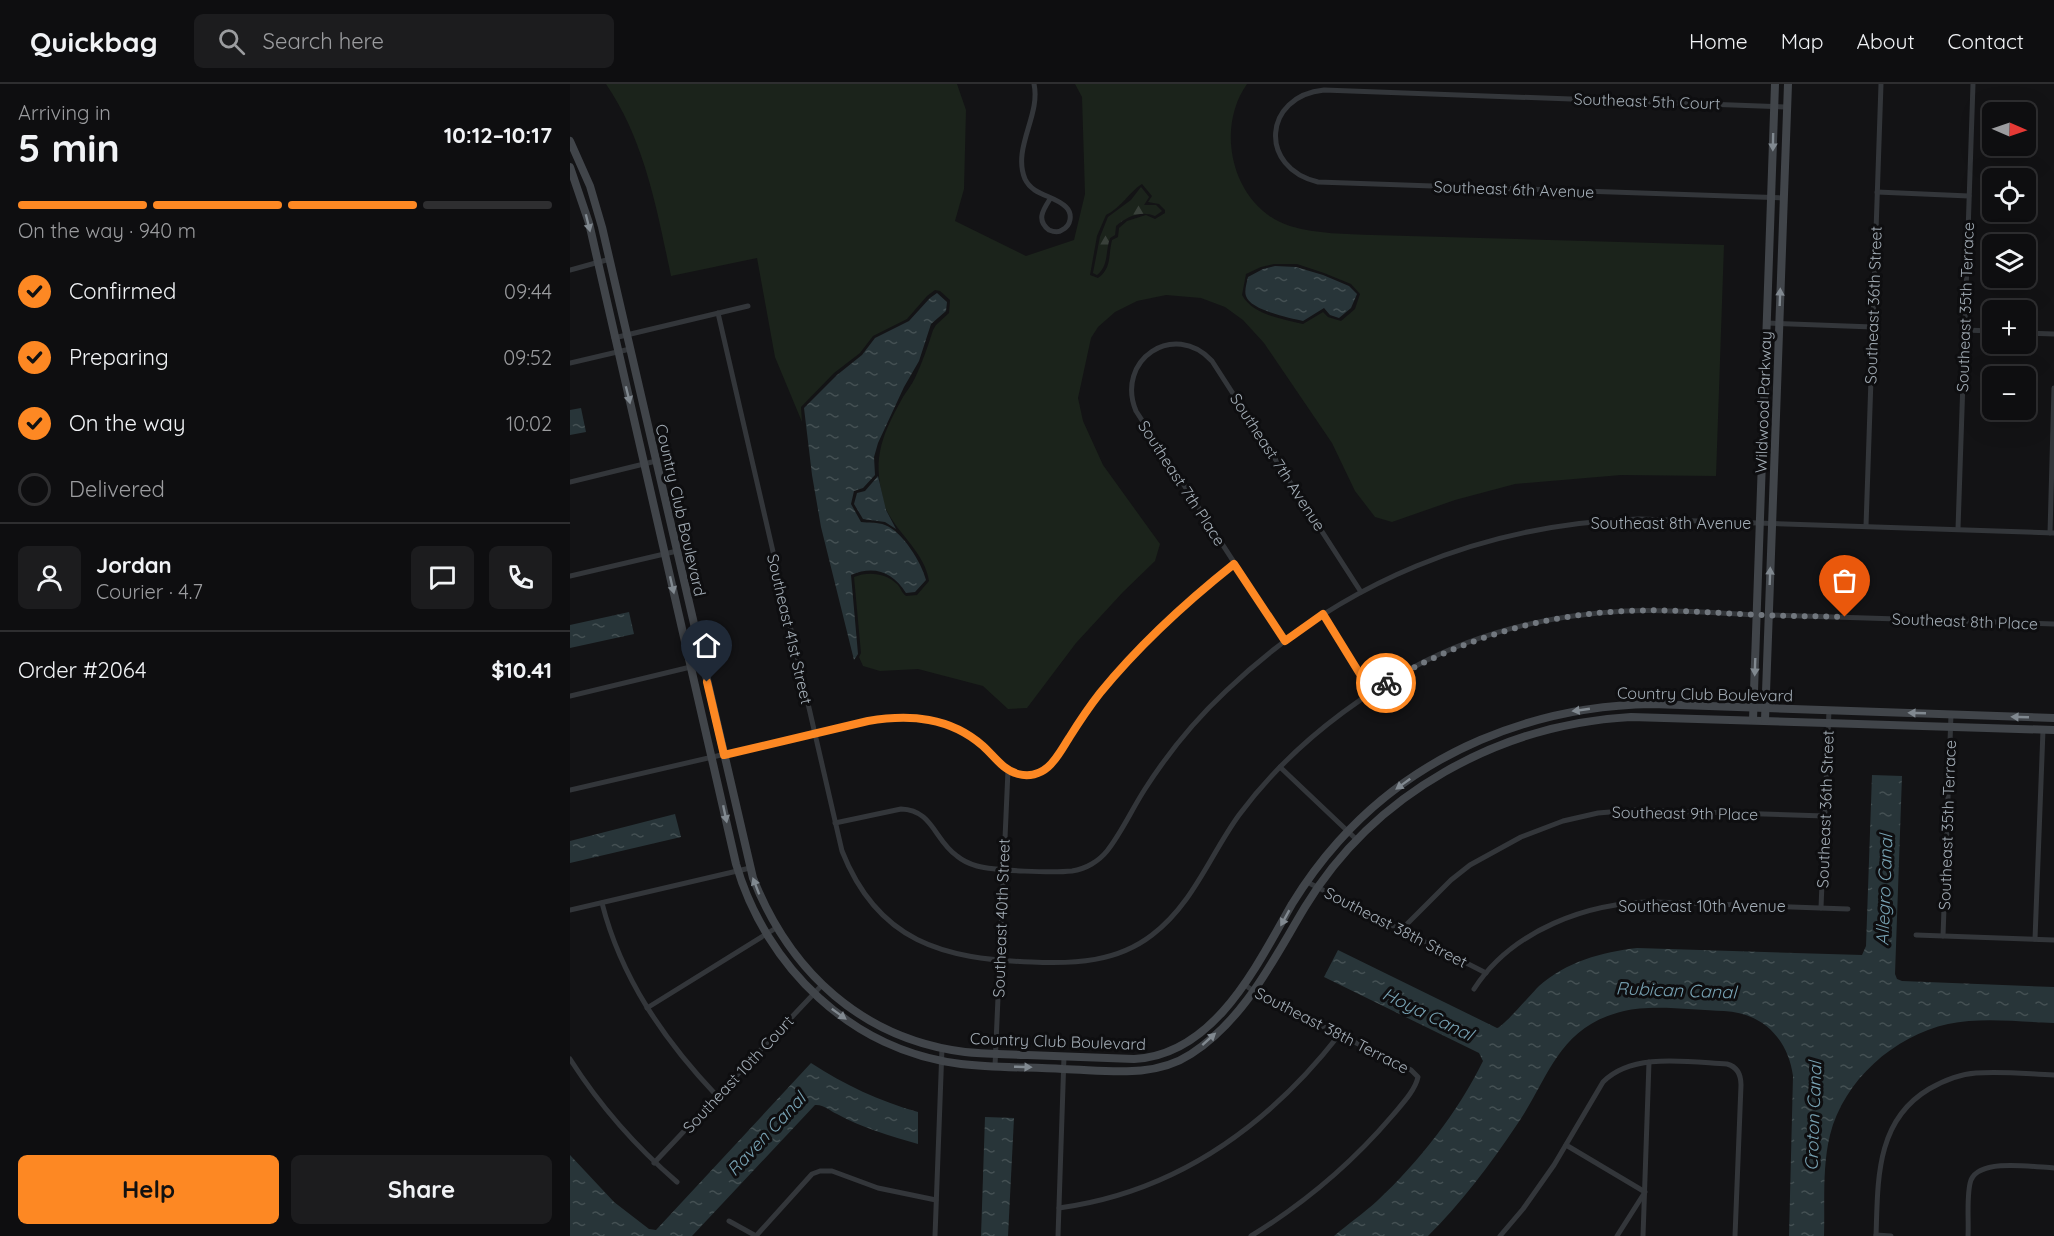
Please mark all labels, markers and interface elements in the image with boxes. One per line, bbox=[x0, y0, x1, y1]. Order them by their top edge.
search box bbox=[194, 14, 614, 68]
text: Quickbag bbox=[30, 24, 158, 59]
icon: search bbox=[215, 25, 248, 58]
text: Search here bbox=[263, 27, 384, 55]
text: Home bbox=[1689, 28, 1748, 54]
text: Map bbox=[1781, 28, 1824, 54]
text: About bbox=[1857, 28, 1915, 54]
text: Contact bbox=[1948, 28, 2024, 54]
street label: Southeast 5th Court bbox=[1573, 88, 1721, 114]
text: Arriving in bbox=[18, 100, 111, 125]
north arrow bbox=[1982, 102, 2036, 156]
map controls bbox=[1982, 102, 2036, 420]
text: 10:12–10:17 bbox=[444, 121, 552, 149]
text: 5 min bbox=[18, 123, 120, 172]
one-way arrow bbox=[1769, 133, 1778, 152]
button: locate bbox=[1982, 168, 2036, 222]
street label: Southeast 6th Avenue bbox=[1433, 176, 1595, 202]
one-way arrow bbox=[584, 214, 594, 232]
text: On the way · 940 m bbox=[18, 218, 196, 243]
street label: Southeast 35th Terrace bbox=[1952, 222, 1978, 392]
street label: Southeast 36th Street bbox=[1860, 226, 1886, 384]
button: layers bbox=[1982, 234, 2036, 288]
icon: check bbox=[18, 275, 51, 308]
text: Confirmed bbox=[69, 277, 176, 305]
text: 09:44 bbox=[504, 279, 552, 304]
one-way arrow bbox=[1775, 287, 1785, 306]
button: + bbox=[1982, 300, 2036, 354]
street label: Wildwood Parkway bbox=[1751, 331, 1775, 473]
icon: check bbox=[18, 341, 51, 374]
text: Preparing bbox=[69, 343, 169, 371]
text: 09:52 bbox=[503, 345, 552, 370]
button: − bbox=[1982, 366, 2036, 420]
one-way arrow bbox=[624, 385, 634, 404]
street label: Southeast 7th Avenue bbox=[1226, 389, 1330, 535]
icon: check bbox=[18, 407, 51, 440]
text: On the way bbox=[69, 409, 185, 437]
text: 10:02 bbox=[506, 411, 552, 436]
street label: Southeast 7th Place bbox=[1134, 416, 1230, 550]
street label: Country Club Boulevard bbox=[651, 422, 711, 598]
text: Delivered bbox=[69, 475, 165, 503]
street label: Southeast 8th Avenue bbox=[1591, 513, 1751, 533]
button: person bbox=[18, 546, 81, 609]
button: chat bbox=[411, 546, 474, 609]
button: phone bbox=[489, 546, 552, 609]
text: Jordan bbox=[96, 551, 172, 579]
street label: Southeast 41st Street bbox=[763, 552, 817, 706]
pin bbox=[1819, 555, 1870, 617]
icon: bag bbox=[1828, 564, 1861, 597]
one-way arrow bbox=[1766, 566, 1775, 585]
one-way arrow bbox=[667, 575, 677, 594]
text: Courier · 4.7 bbox=[96, 579, 203, 604]
street label: Southeast 8th Place bbox=[1892, 608, 2038, 634]
pin bbox=[681, 620, 732, 682]
icon: home bbox=[690, 629, 723, 662]
courier bbox=[1356, 653, 1416, 713]
text: Order #2064 bbox=[18, 656, 147, 684]
text: $10.41 bbox=[491, 656, 552, 684]
one-way arrow bbox=[1750, 658, 1760, 677]
icon: bike bbox=[1370, 667, 1403, 700]
street label: Country Club Boulevard bbox=[1617, 682, 1793, 706]
one-way arrow bbox=[1572, 705, 1591, 714]
one-way arrow bbox=[1907, 709, 1926, 718]
one-way arrow bbox=[2011, 712, 2030, 722]
street label: Southeast 36th Street bbox=[1812, 730, 1838, 888]
street label: Southeast 35th Terrace bbox=[1934, 740, 1960, 910]
one-way arrow bbox=[1395, 778, 1411, 790]
street label: Southeast 9th Place bbox=[1612, 802, 1758, 824]
one-way arrow bbox=[720, 805, 730, 823]
water label: Allegro Canal bbox=[1871, 832, 1898, 946]
street label: Southeast 40th Street bbox=[988, 838, 1014, 998]
one-way arrow bbox=[751, 876, 761, 894]
street label: Southeast 38th Street bbox=[1321, 882, 1471, 972]
street label: Southeast 10th Avenue bbox=[1618, 896, 1786, 916]
one-way arrow bbox=[1280, 909, 1290, 926]
water label: Rubican Canal bbox=[1615, 976, 1738, 1004]
street label: Southeast 38th Terrace bbox=[1252, 982, 1412, 1078]
water label: Hoya Canal bbox=[1379, 982, 1479, 1047]
one-way arrow bbox=[831, 1008, 847, 1020]
street label: Southeast 10th Court bbox=[678, 1011, 798, 1137]
street label: Country Club Boulevard bbox=[970, 1028, 1146, 1054]
one-way arrow bbox=[1202, 1032, 1217, 1046]
water label: Croton Canal bbox=[1800, 1059, 1826, 1171]
one-way arrow bbox=[1013, 1062, 1032, 1072]
water label: Raven Canal bbox=[721, 1086, 812, 1181]
button: Help bbox=[18, 1155, 279, 1224]
button: Share bbox=[291, 1155, 552, 1224]

